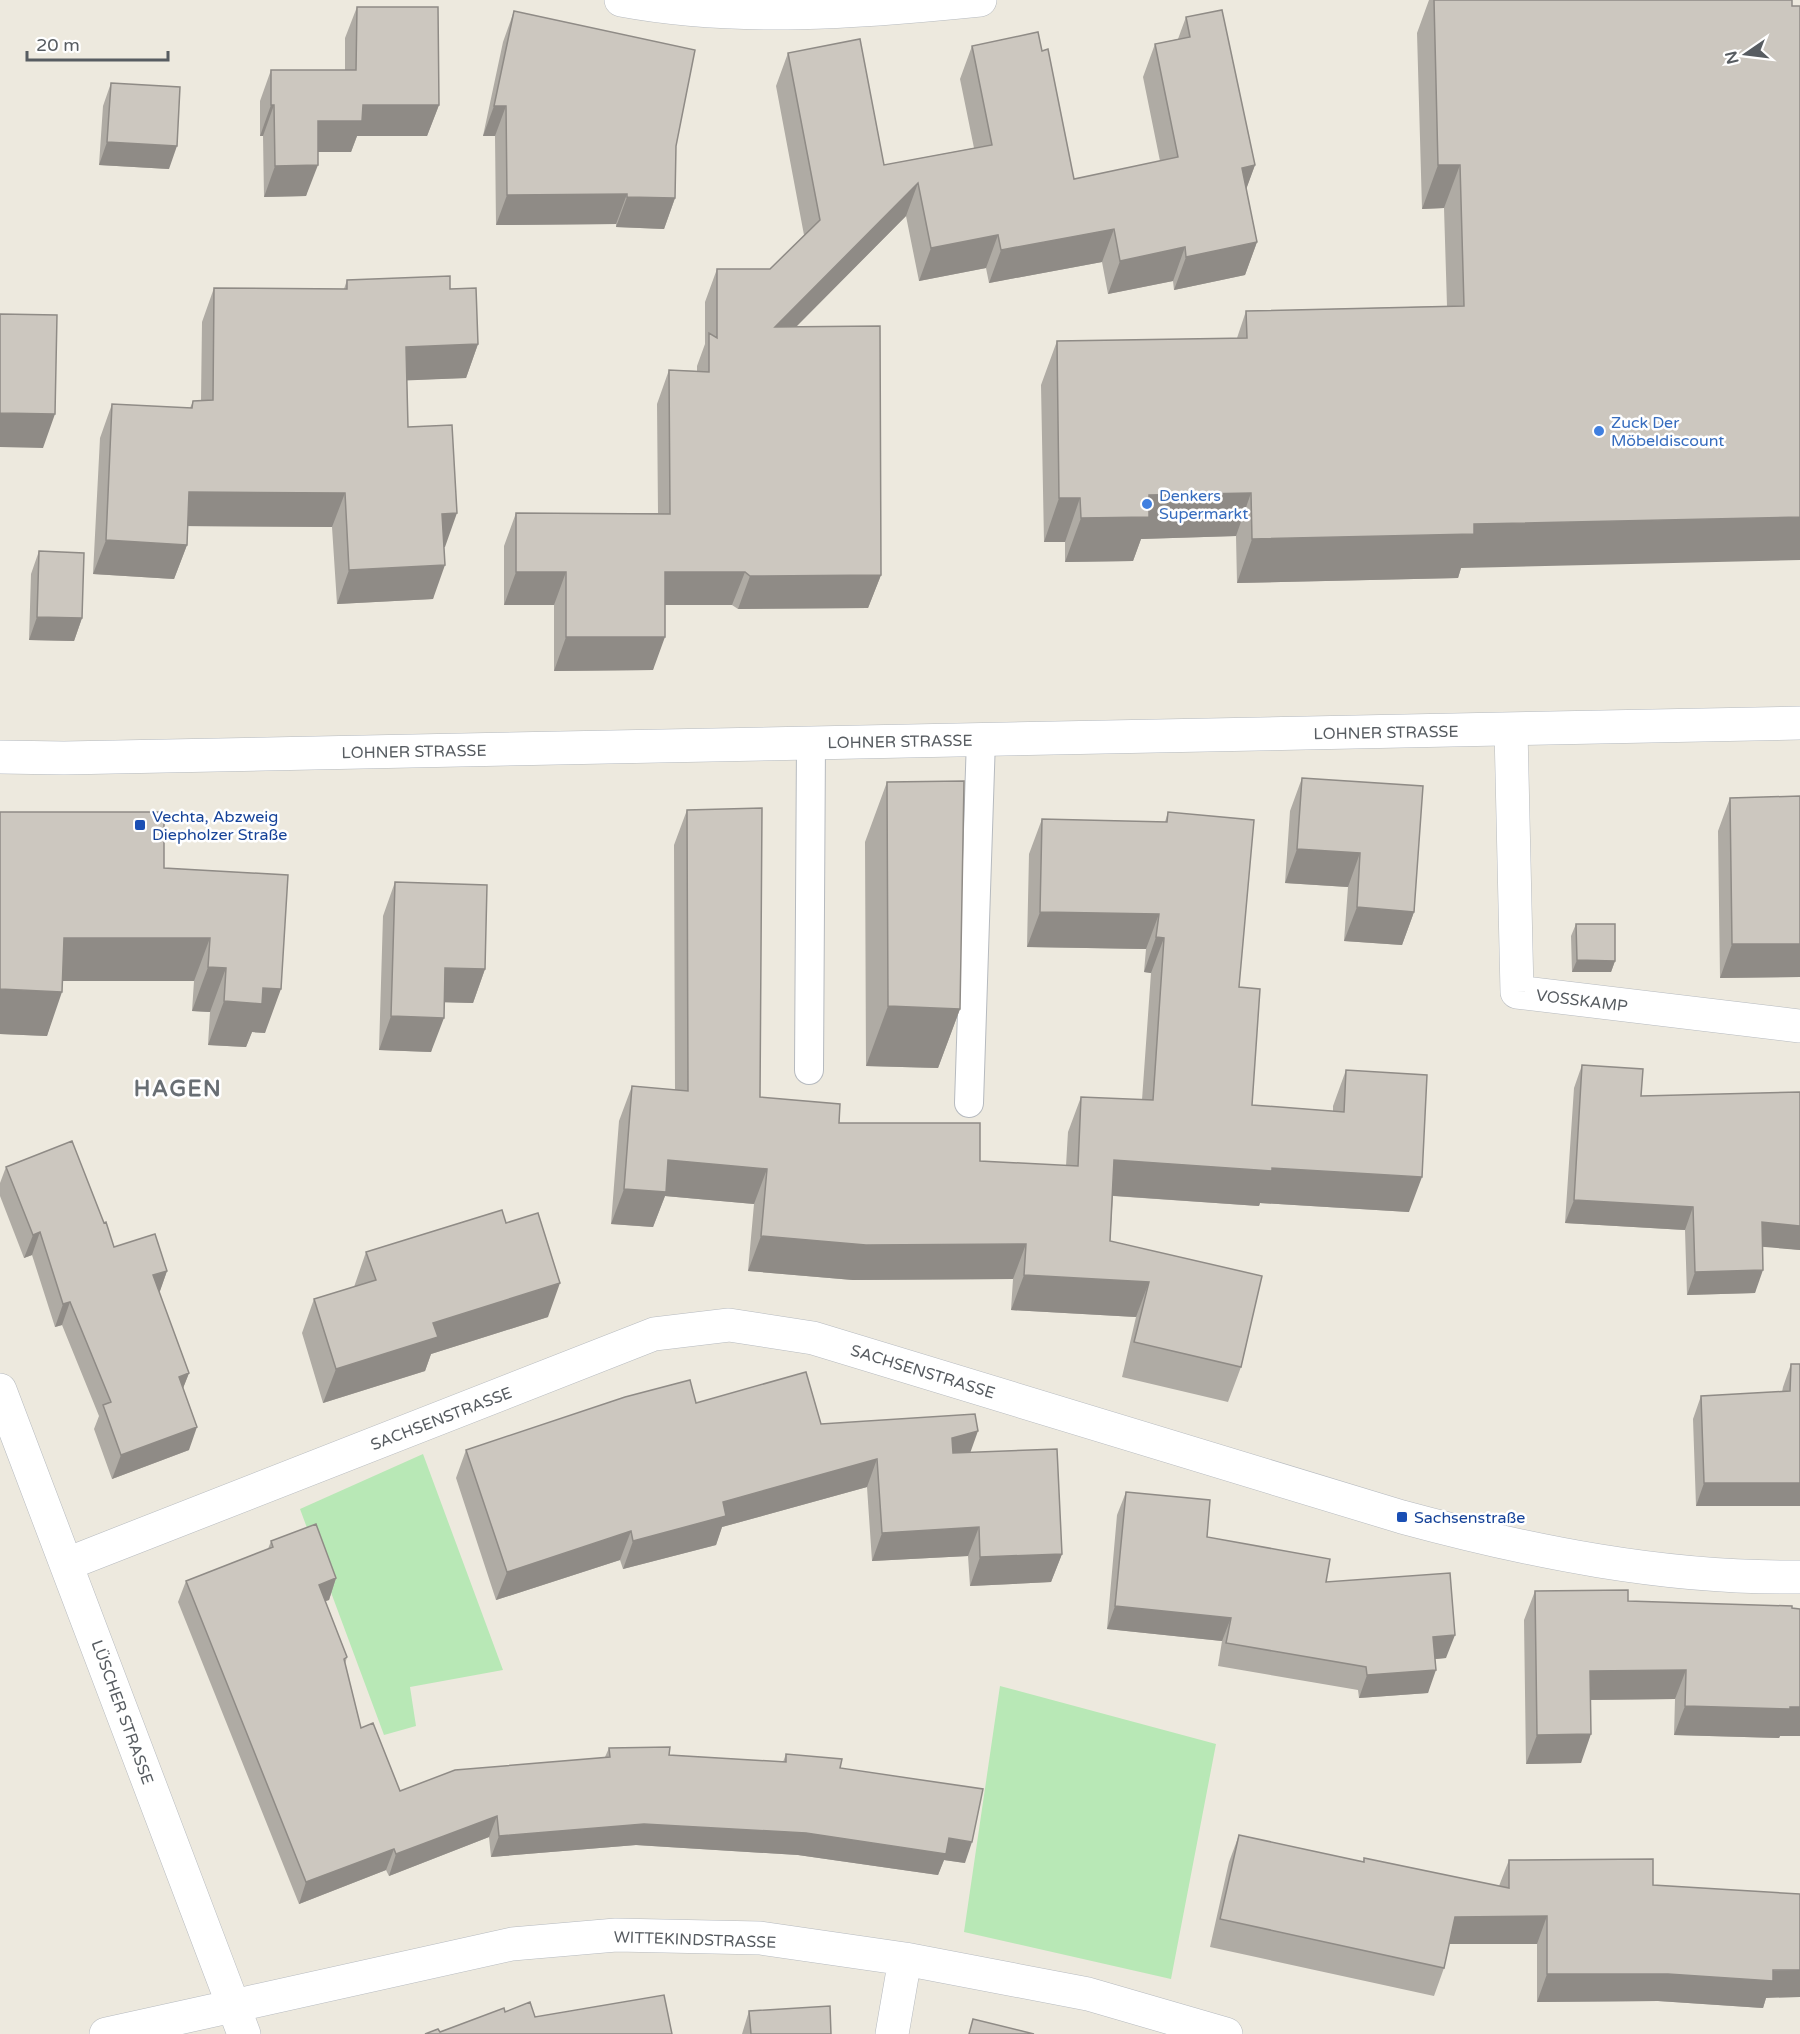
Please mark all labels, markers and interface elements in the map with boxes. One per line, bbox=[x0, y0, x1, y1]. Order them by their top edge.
scale bar bbox=[27, 24, 168, 62]
north arrow bbox=[1716, 24, 1776, 84]
text: 20 m bbox=[36, 34, 80, 56]
text: N bbox=[1721, 49, 1744, 66]
place label: Zuck Der Möbeldiscount bbox=[1611, 413, 1724, 451]
marker: Zuck Der Möbeldiscount bbox=[1592, 424, 1606, 438]
place label: Denkers Supermarkt bbox=[1159, 486, 1248, 524]
marker: Denkers Supermarkt bbox=[1140, 497, 1154, 511]
street label: LOHNER STRASSE bbox=[1313, 722, 1459, 744]
street label: LOHNER STRASSE bbox=[827, 731, 973, 753]
street label: LOHNER STRASSE bbox=[341, 741, 487, 763]
place label: Vechta, Abzweig Diepholzer Straße bbox=[152, 807, 287, 845]
marker: Vechta, Abzweig Diepholzer Straße bbox=[133, 818, 147, 832]
street label: VOSSKAMP bbox=[1535, 985, 1629, 1017]
district label: HAGEN bbox=[134, 1076, 222, 1102]
street label: SACHSENSTRASSE bbox=[848, 1340, 997, 1403]
street label: SACHSENSTRASSE bbox=[368, 1383, 515, 1455]
place label: Sachsenstraße bbox=[1414, 1508, 1525, 1528]
marker: Sachsenstraße bbox=[1395, 1510, 1409, 1524]
street label: LÜSCHER STRASSE bbox=[87, 1637, 157, 1787]
street label: WITTEKINDSTRASSE bbox=[613, 1927, 777, 1953]

